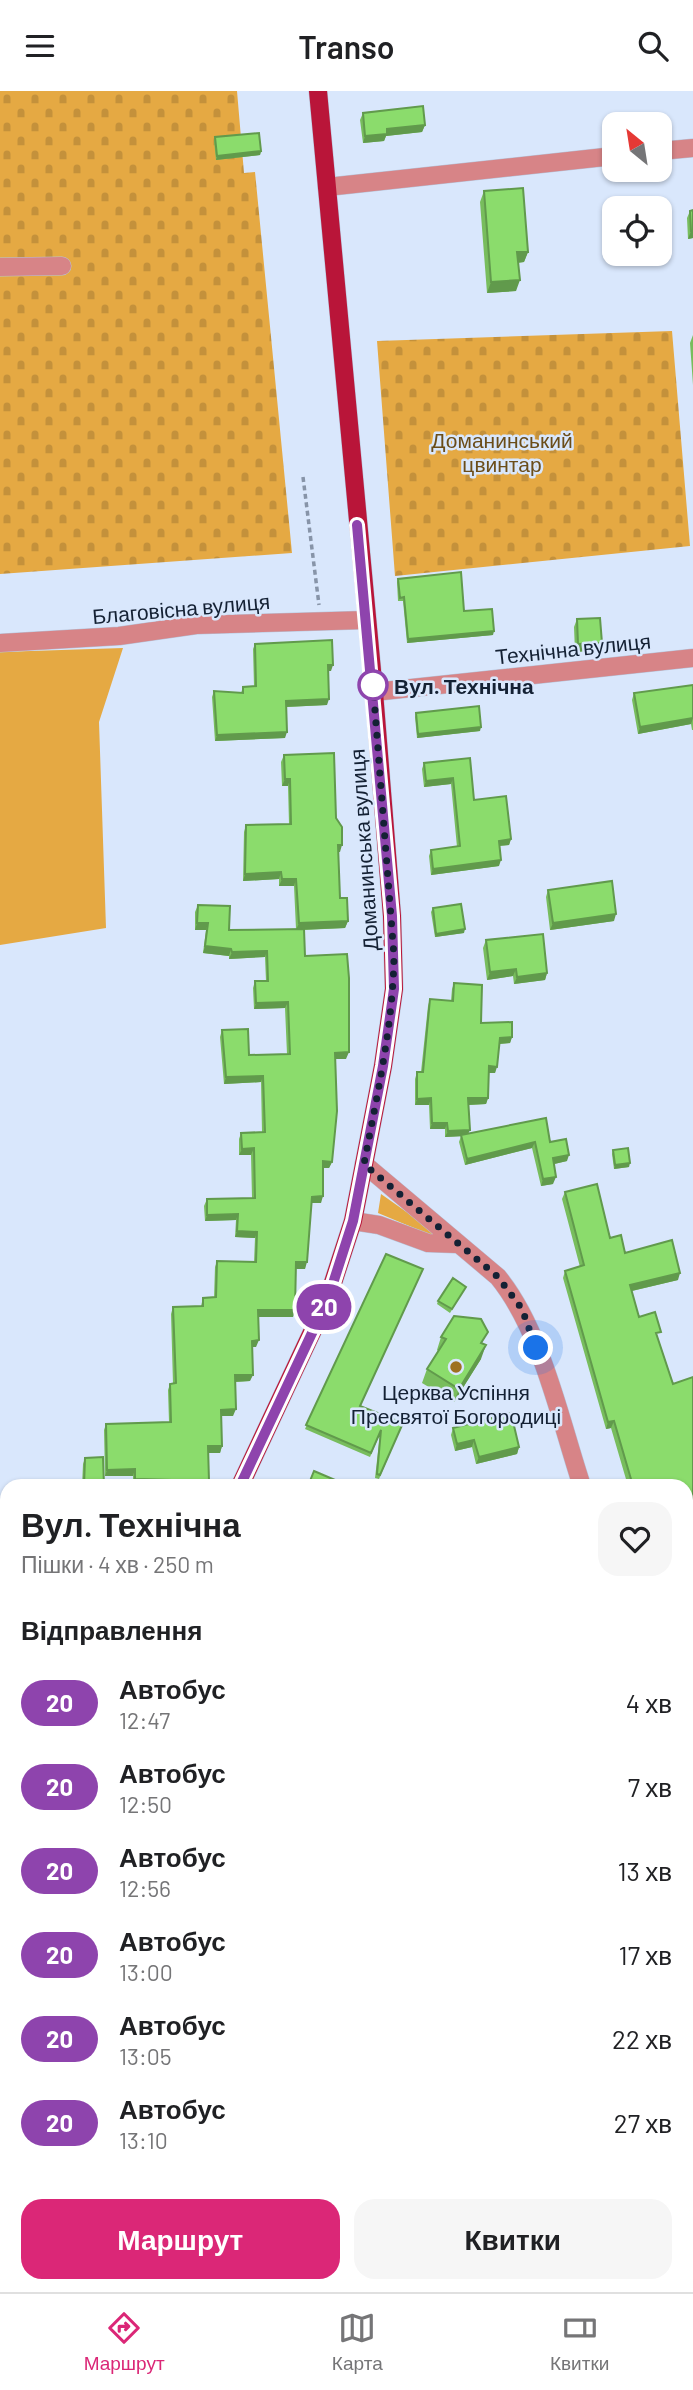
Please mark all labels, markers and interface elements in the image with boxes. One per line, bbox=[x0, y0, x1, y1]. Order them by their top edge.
icon: menu bbox=[21, 27, 59, 65]
text: Transo bbox=[298, 27, 395, 65]
icon: search bbox=[634, 27, 672, 65]
north arrow bbox=[602, 112, 672, 182]
map controls bbox=[602, 112, 672, 266]
button: locate bbox=[602, 196, 672, 266]
park label: Доманинський цвинтар bbox=[431, 427, 573, 476]
street label: Благовісна вулиця bbox=[91, 588, 271, 628]
street label: Технічна вулиця bbox=[494, 627, 652, 669]
marker: Вул. Технічна bbox=[358, 670, 388, 700]
place label: Вул. Технічна bbox=[394, 673, 534, 698]
street label: Доманинська вулиця bbox=[343, 748, 383, 952]
line badge: 20 bbox=[292, 1284, 356, 1330]
text: 20 bbox=[310, 1292, 338, 1321]
your location bbox=[518, 1330, 553, 1365]
marker: Церква Успіння Пресвятої Богородиці bbox=[448, 1359, 464, 1375]
place label: Церква Успіння Пресвятої Богородиці bbox=[351, 1379, 561, 1428]
button: heart bbox=[598, 1502, 672, 1576]
text: Вул. Технічна bbox=[21, 1504, 241, 1544]
text: Пішки · 4 хв · 250 m bbox=[21, 1550, 214, 1578]
text: Відправлення bbox=[21, 1614, 202, 1645]
text: Автобус bbox=[119, 1673, 226, 1704]
text: 4 хв bbox=[626, 1687, 672, 1718]
text: 20 bbox=[46, 1688, 73, 1717]
text: 12:47 bbox=[119, 1706, 170, 1734]
text: Автобус bbox=[119, 1757, 226, 1788]
text: 7 хв bbox=[628, 1771, 672, 1802]
text: 20 bbox=[46, 1772, 73, 1801]
text: 12:50 bbox=[119, 1790, 172, 1818]
text: Автобус bbox=[119, 1841, 226, 1872]
text: 13 хв bbox=[617, 1855, 672, 1886]
text: 20 bbox=[46, 1856, 73, 1885]
text: 12:56 bbox=[119, 1874, 171, 1902]
text: Автобус bbox=[119, 1925, 226, 1956]
text: 17 хв bbox=[619, 1939, 672, 1970]
text: 20 bbox=[46, 1940, 73, 1969]
text: 13:00 bbox=[119, 1958, 173, 1986]
text: Автобус bbox=[119, 2009, 226, 2040]
text: 22 хв bbox=[612, 2023, 672, 2054]
text: 20 bbox=[46, 2024, 73, 2053]
text: 13:05 bbox=[119, 2042, 172, 2070]
text: Автобус bbox=[119, 2093, 226, 2124]
text: 27 хв bbox=[614, 2107, 672, 2138]
text: 20 bbox=[46, 2108, 73, 2137]
text: 13:10 bbox=[119, 2126, 168, 2154]
button: Маршрут bbox=[21, 2199, 340, 2279]
button: Квитки bbox=[354, 2199, 672, 2279]
tab: Маршрут bbox=[84, 2309, 165, 2375]
tab: Карта bbox=[332, 2309, 383, 2375]
tab: Квитки bbox=[550, 2309, 609, 2375]

